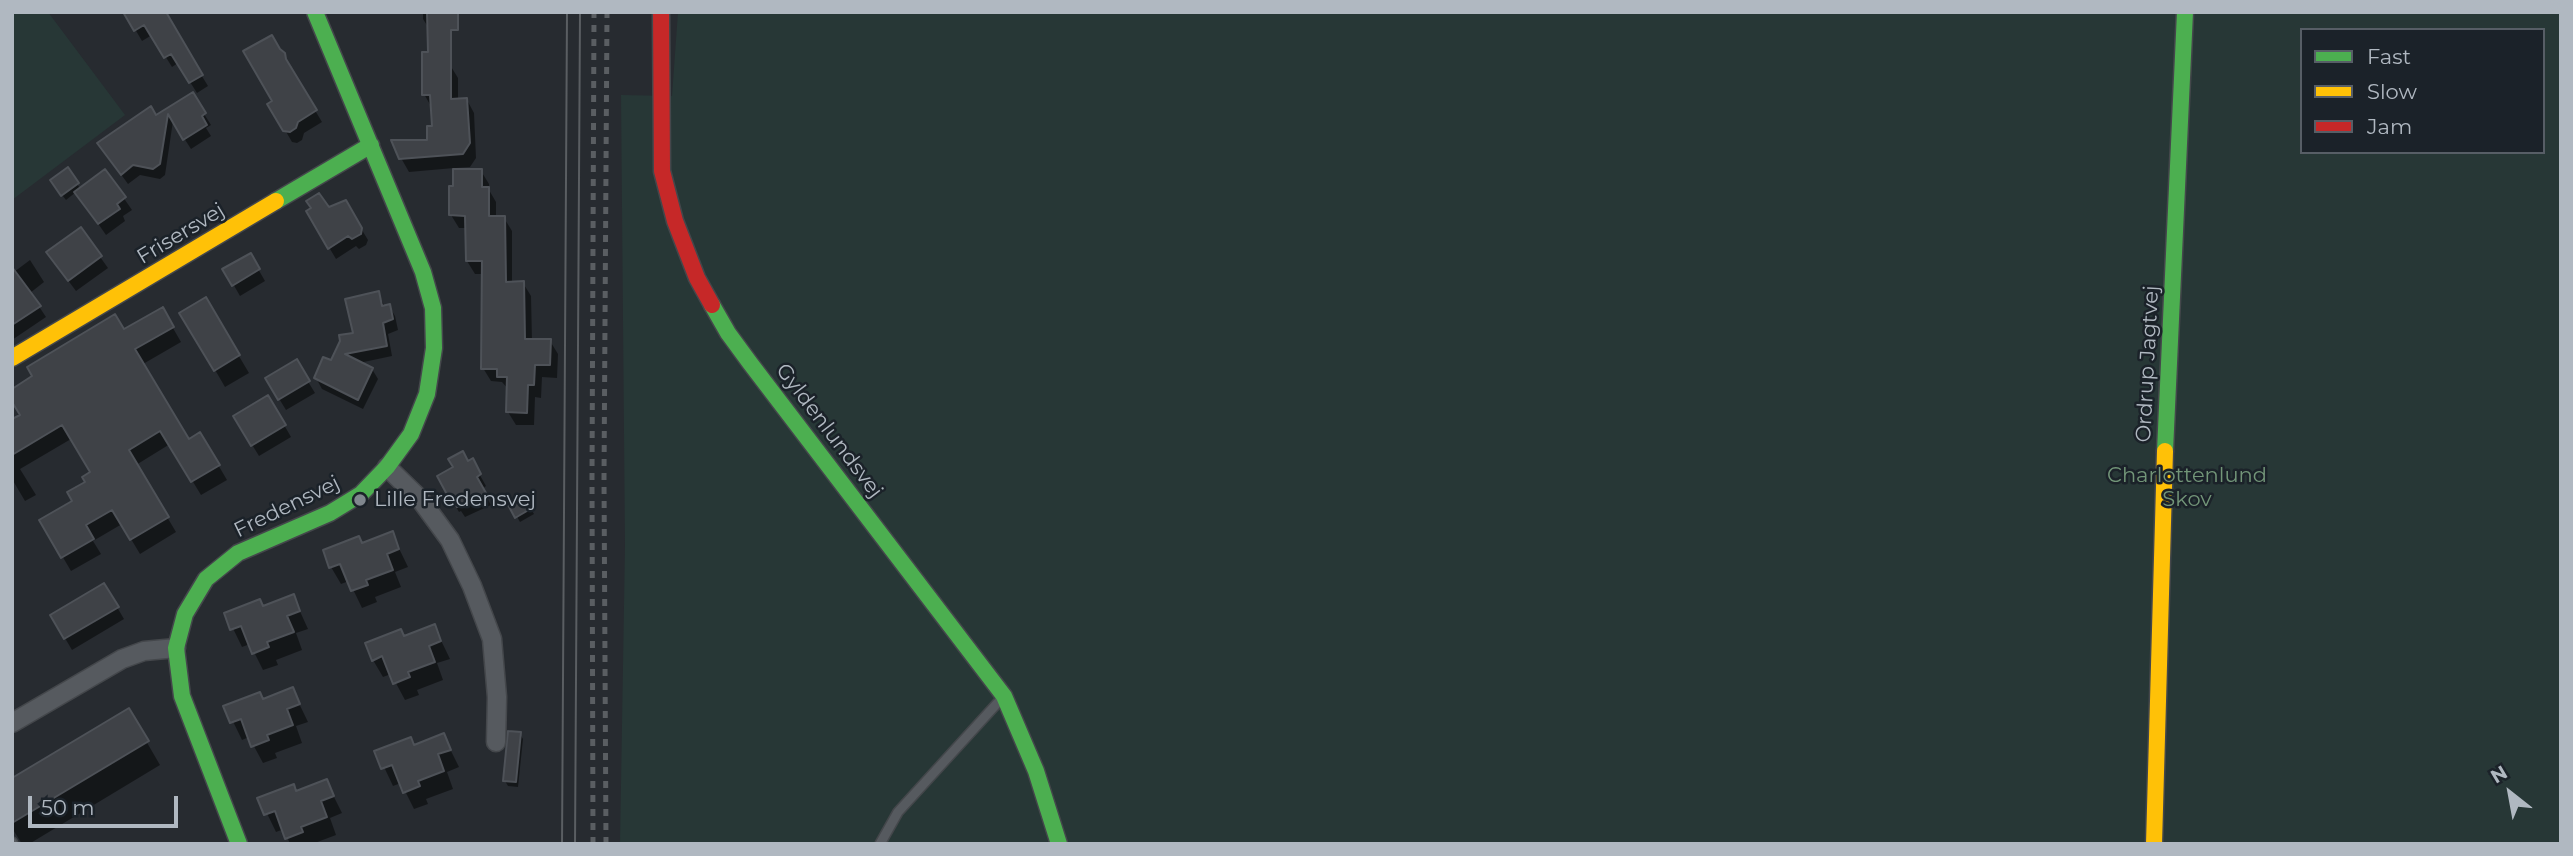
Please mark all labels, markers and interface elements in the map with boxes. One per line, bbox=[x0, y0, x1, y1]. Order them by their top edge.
legend bbox=[2300, 28, 2545, 154]
text: Fast bbox=[2367, 44, 2411, 69]
text: Slow bbox=[2367, 79, 2417, 104]
text: Jam bbox=[2367, 114, 2412, 139]
street label: Frisersvej bbox=[133, 198, 229, 270]
street label: Ordrup Jagtvej bbox=[2131, 285, 2165, 443]
street label: Gyldenlundsvej bbox=[770, 359, 888, 503]
park label: Charlottenlund Skov bbox=[2107, 463, 2267, 513]
street label: Fredensvej bbox=[230, 471, 344, 543]
place label: Lille Fredensvej bbox=[374, 487, 536, 513]
marker: Lille Fredensvej bbox=[352, 492, 368, 508]
north arrow bbox=[2475, 758, 2545, 828]
text: N bbox=[2486, 761, 2511, 788]
scale bar bbox=[32, 782, 182, 826]
text: 50 m bbox=[41, 795, 95, 820]

